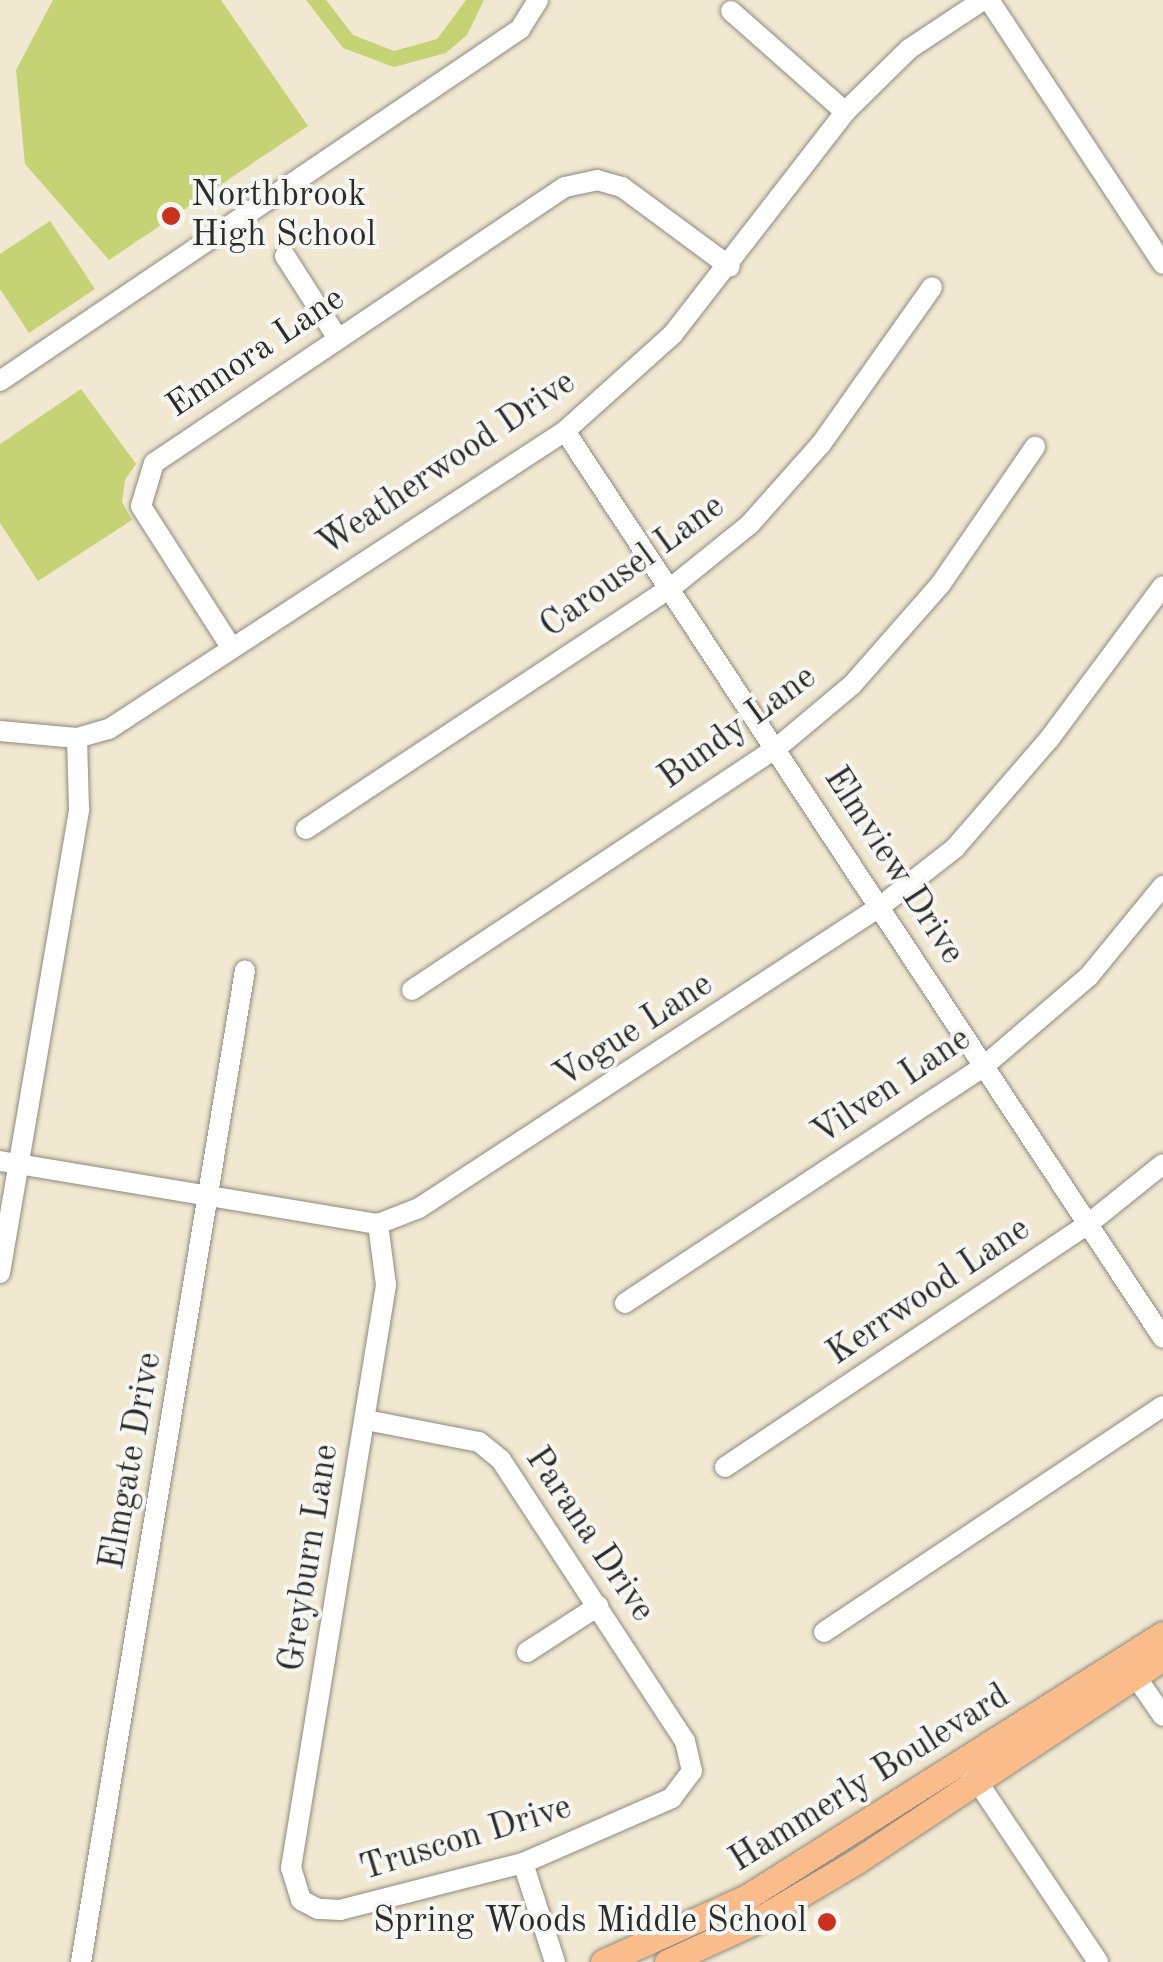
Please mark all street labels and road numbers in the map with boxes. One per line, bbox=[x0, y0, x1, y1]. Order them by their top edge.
street label: Emnora Lane bbox=[159, 278, 353, 428]
street label: Weatherwood Drive bbox=[310, 362, 584, 566]
street label: Carousel Lane bbox=[533, 486, 733, 648]
street label: Bundy Lane bbox=[651, 657, 825, 799]
street label: Elmview Drive bbox=[814, 760, 972, 972]
street label: Vogue Lane bbox=[547, 964, 721, 1098]
street label: Vilven Lane bbox=[805, 1019, 979, 1155]
street label: Kerrwood Lane bbox=[820, 1209, 1038, 1375]
street label: Elmgate Drive bbox=[92, 1349, 172, 1573]
street label: Parana Drive bbox=[515, 1440, 663, 1630]
street label: Greyburn Lane bbox=[271, 1441, 349, 1675]
street label: Hammerly Boulevard bbox=[722, 1676, 1018, 1882]
street label: Truscon Drive bbox=[355, 1787, 577, 1891]

